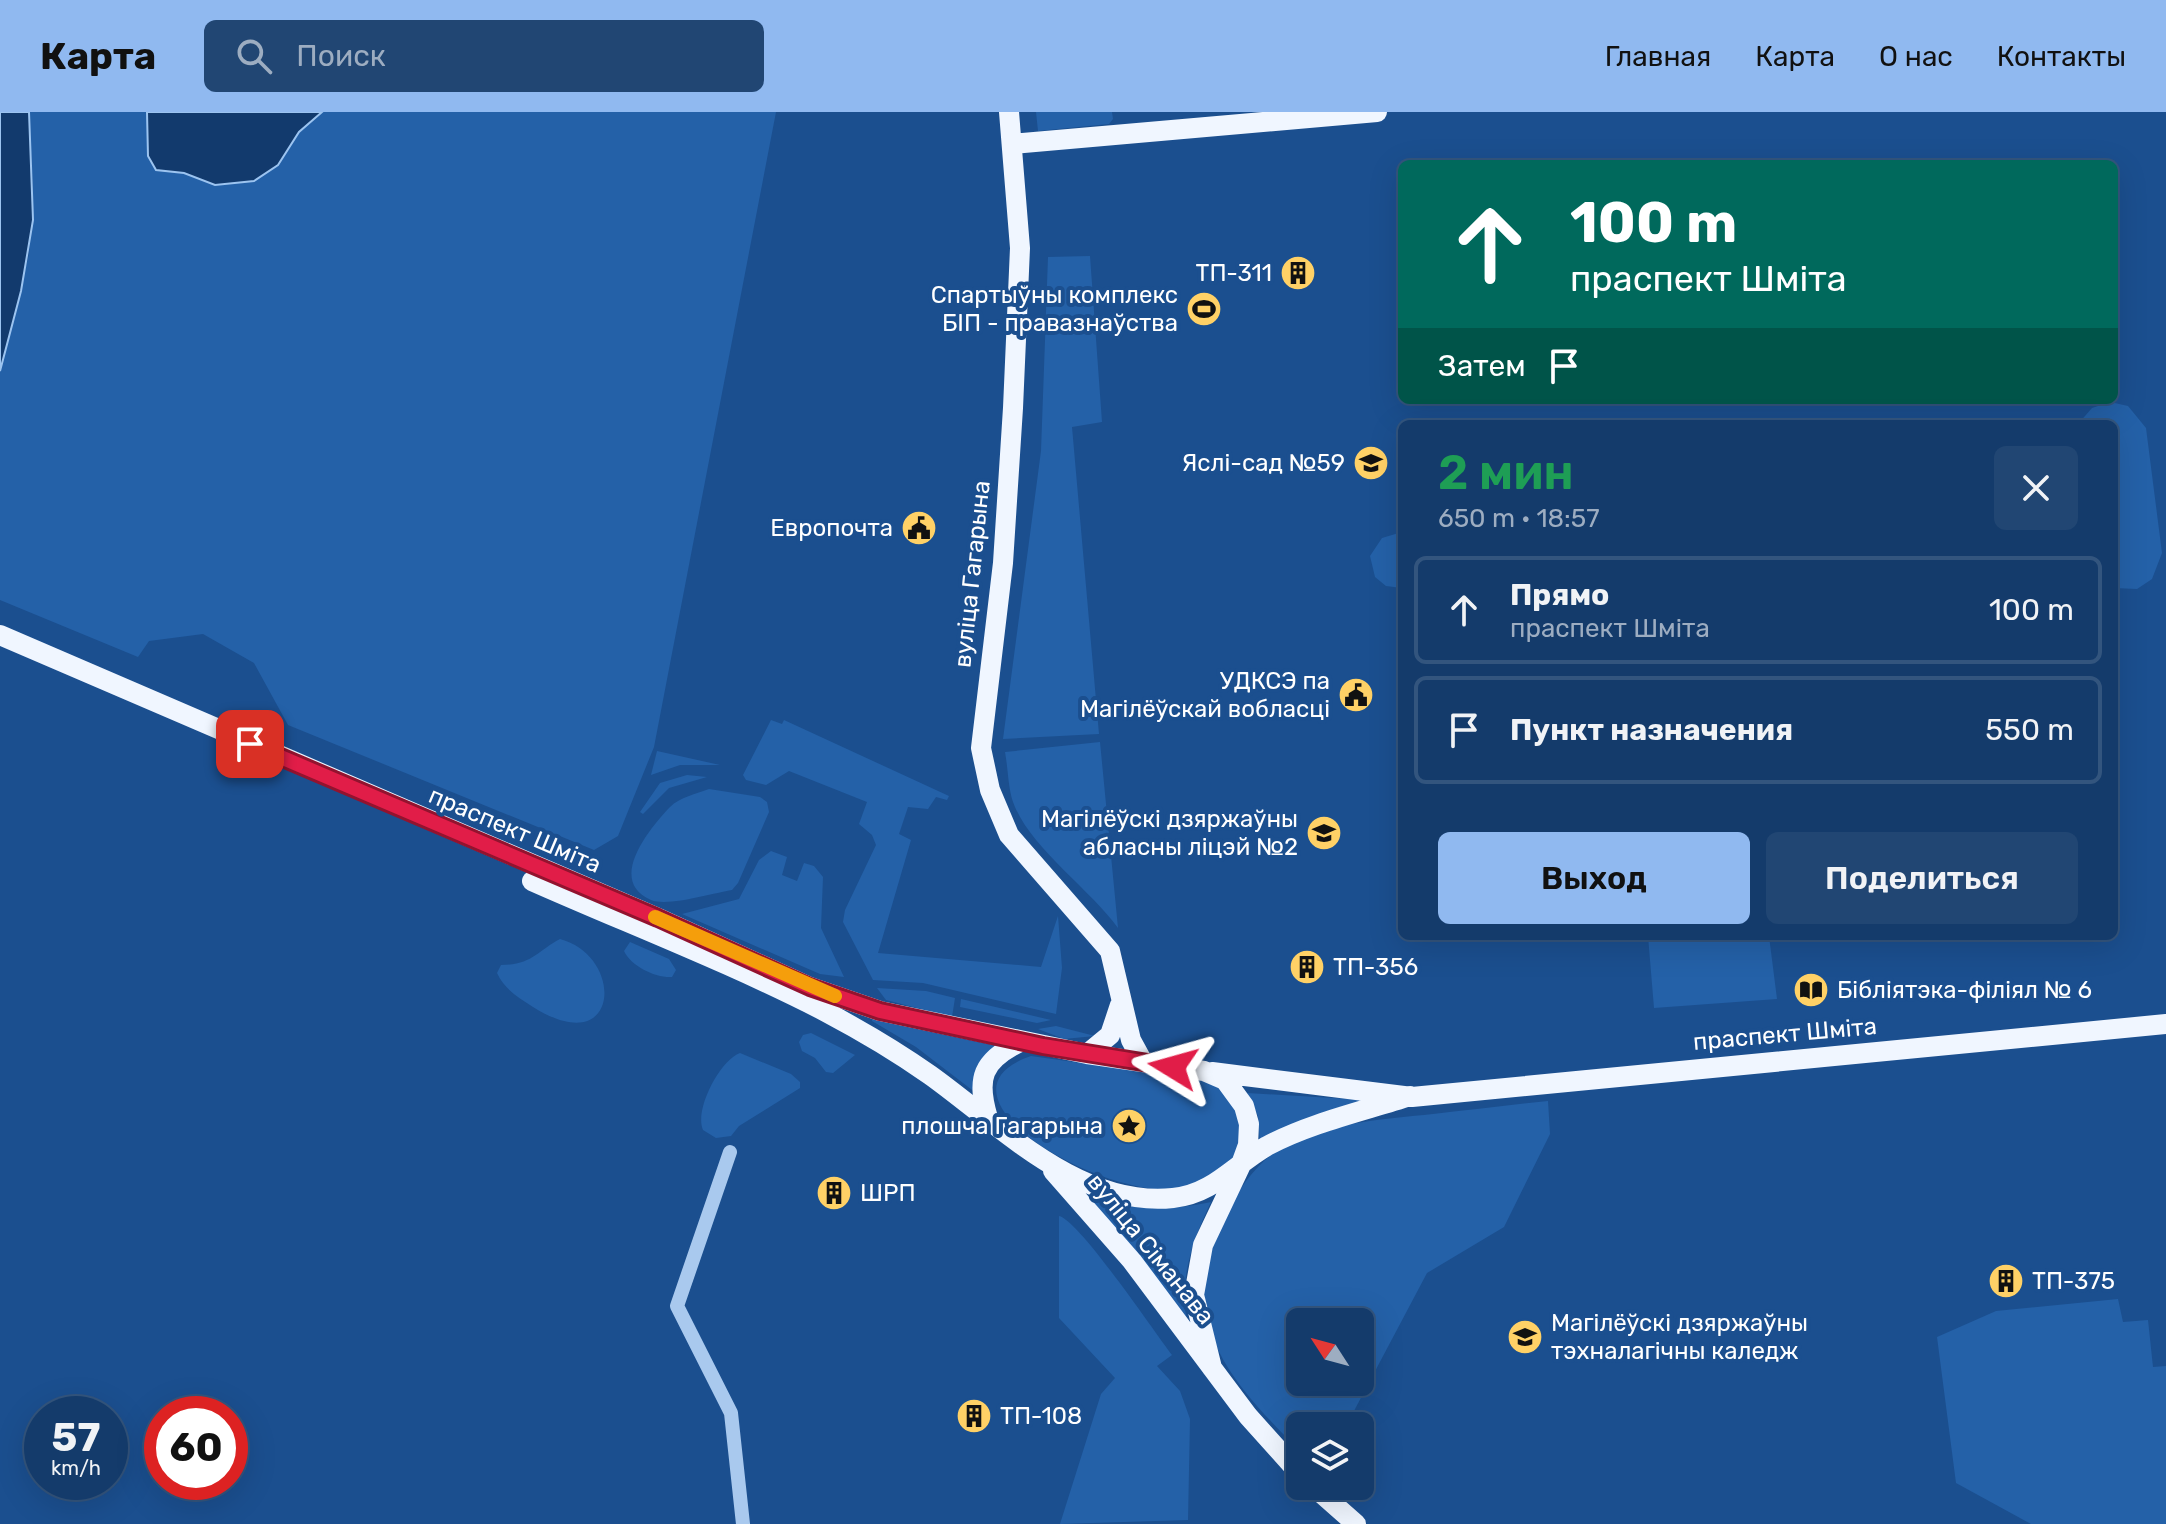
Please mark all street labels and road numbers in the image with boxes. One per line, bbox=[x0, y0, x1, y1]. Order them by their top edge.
street label: вуліца Гагарына bbox=[948, 479, 996, 669]
street label: праспект Шміта bbox=[425, 781, 605, 879]
street label: праспект Шміта bbox=[1692, 1012, 1878, 1056]
street label: вуліца Сіманава bbox=[1082, 1168, 1220, 1330]

